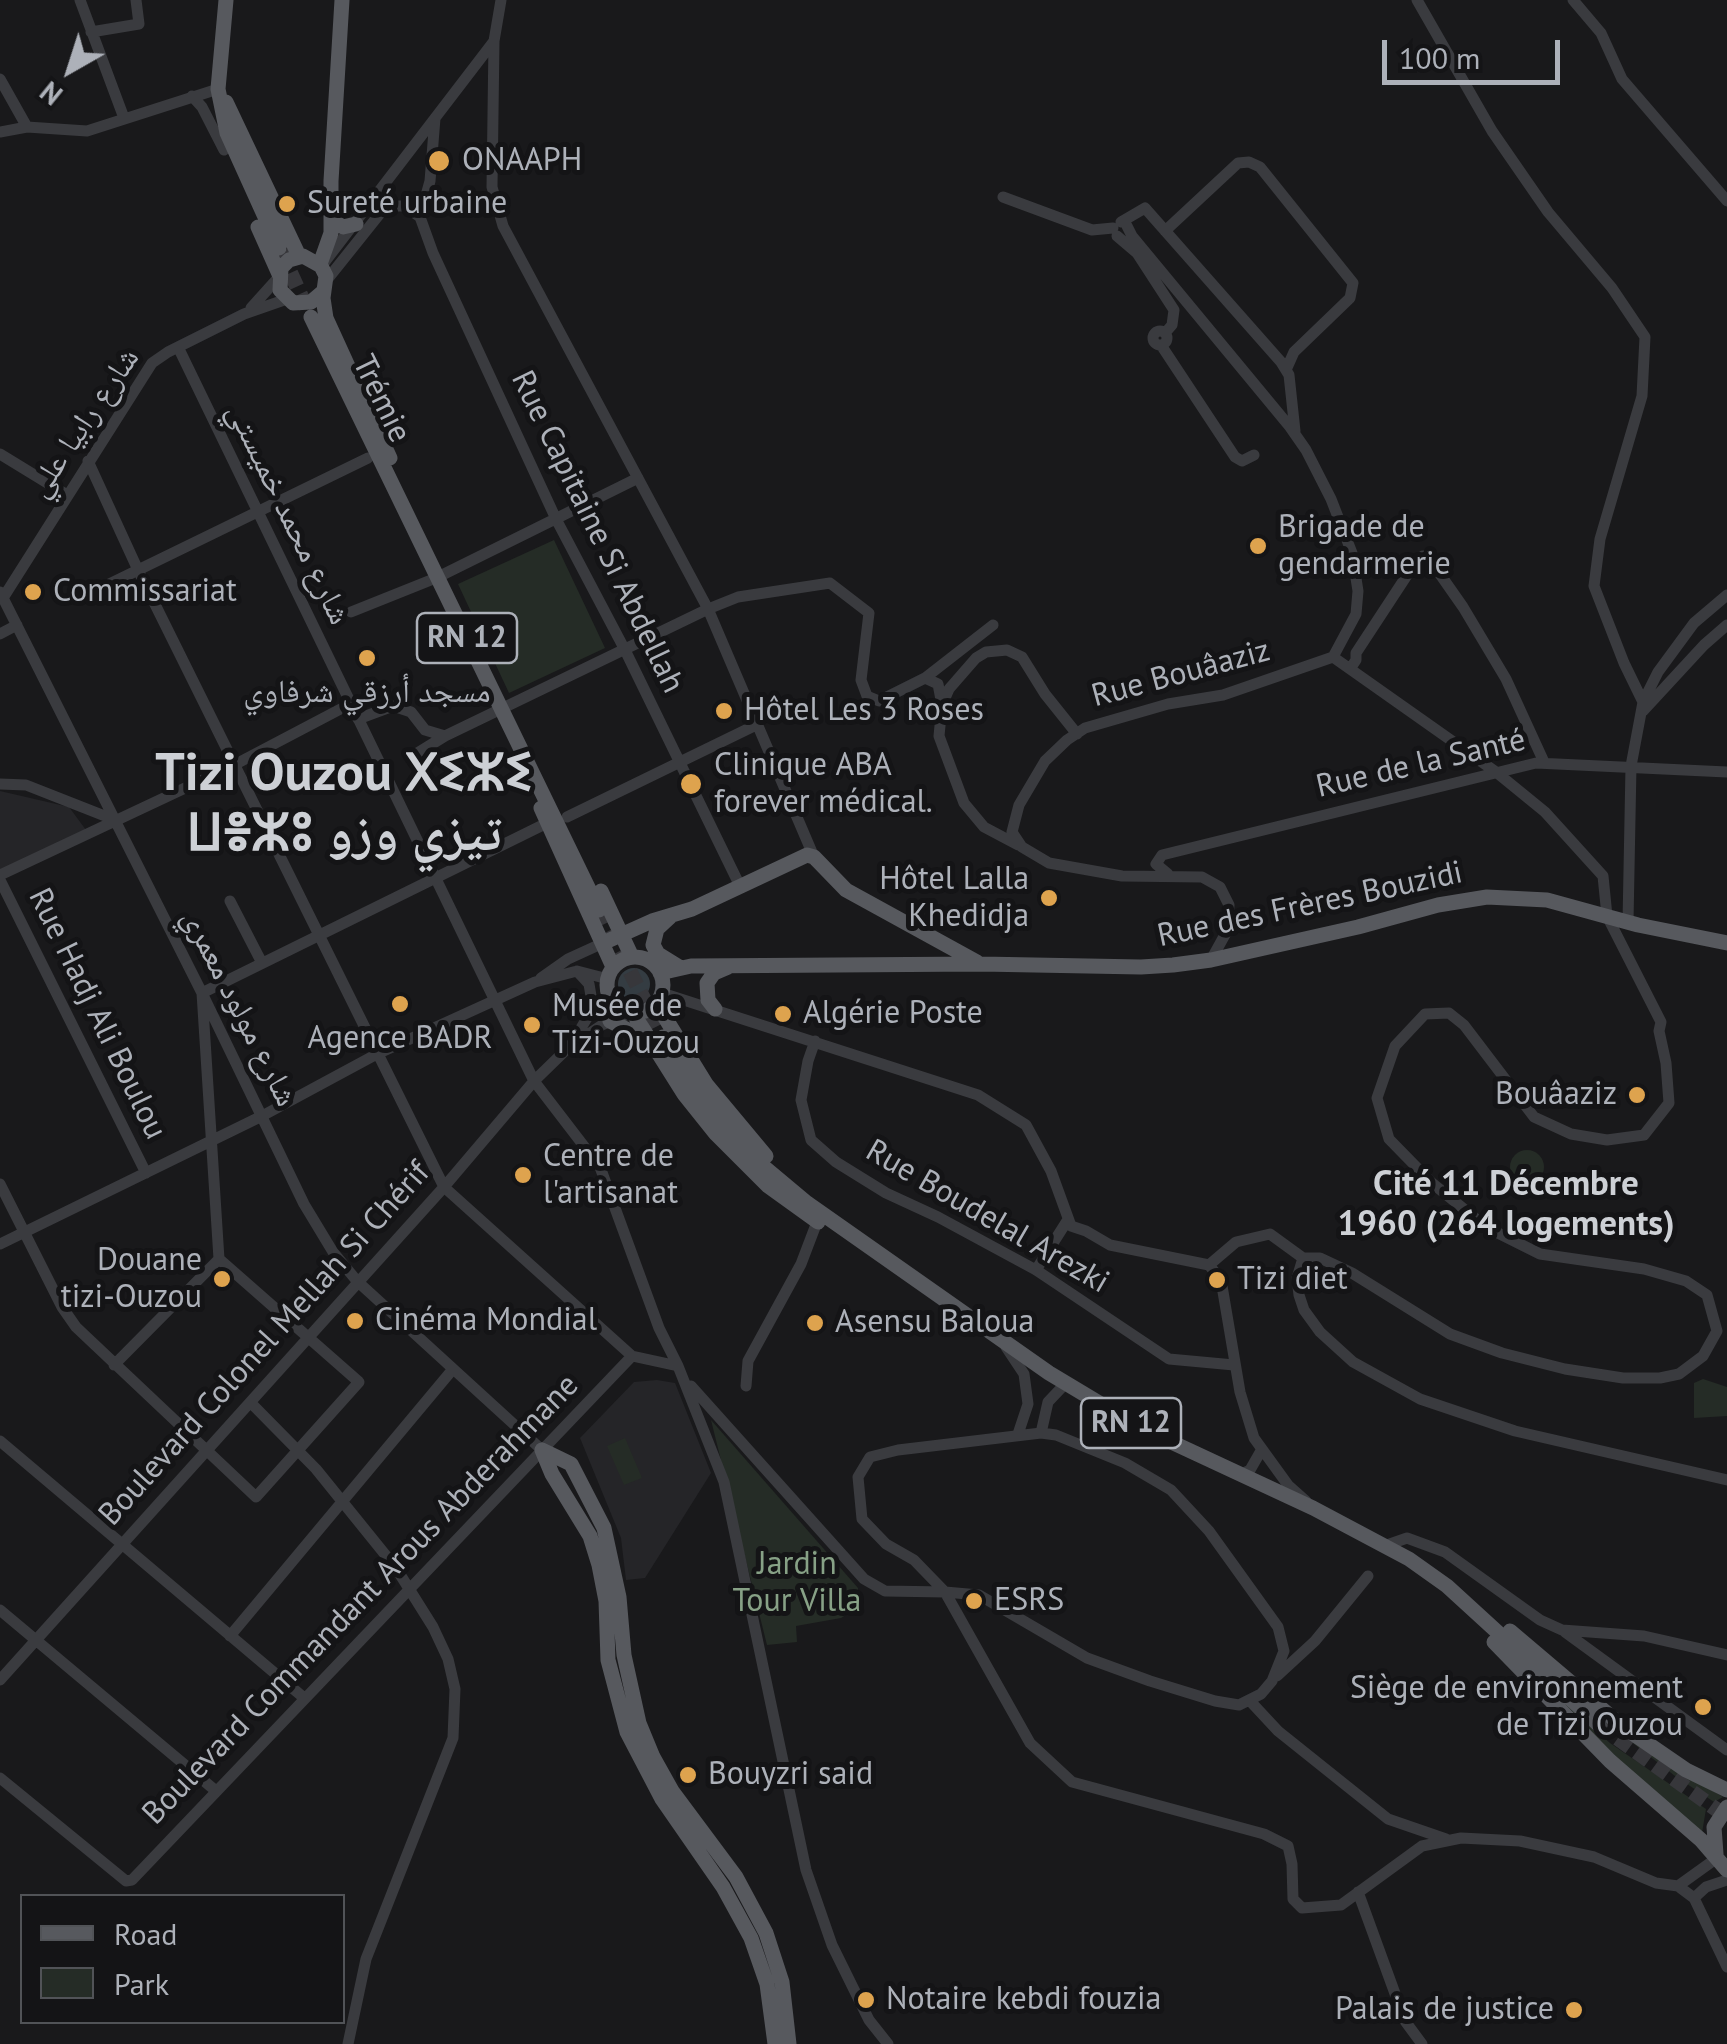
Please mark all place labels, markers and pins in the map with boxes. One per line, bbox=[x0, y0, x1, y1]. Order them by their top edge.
place label: ONAAPH bbox=[462, 142, 582, 180]
marker: ONAAPH bbox=[426, 148, 452, 174]
place label: Sureté urbaine bbox=[307, 185, 507, 223]
marker: Sureté urbaine bbox=[276, 193, 298, 215]
place label: Brigade de gendarmerie bbox=[1278, 509, 1451, 584]
marker: Brigade de gendarmerie bbox=[1247, 535, 1269, 557]
place label: Commissariat bbox=[53, 573, 237, 611]
marker: Commissariat bbox=[22, 581, 44, 603]
marker: مسجد أرزقي شرفاوي bbox=[356, 647, 378, 669]
place label: مسجد أرزقي شرفاوي bbox=[243, 674, 491, 712]
place label: Hôtel Les 3 Roses bbox=[744, 692, 984, 730]
marker: Hôtel Les 3 Roses bbox=[713, 700, 735, 722]
place label: Clinique ABA forever médical. bbox=[714, 747, 933, 822]
marker: Clinique ABA forever médical. bbox=[678, 771, 704, 797]
place label: Hôtel Lalla Khedidja bbox=[879, 861, 1029, 936]
marker: Hôtel Lalla Khedidja bbox=[1038, 887, 1060, 909]
place label: Musée de Tizi-Ouzou bbox=[552, 988, 700, 1063]
marker: Agence BADR bbox=[389, 993, 411, 1015]
place label: Algérie Poste bbox=[803, 995, 983, 1033]
marker: Algérie Poste bbox=[772, 1003, 794, 1025]
marker: Musée de Tizi-Ouzou bbox=[521, 1014, 543, 1036]
place label: Agence BADR bbox=[307, 1020, 493, 1058]
place label: Bouâaziz bbox=[1495, 1076, 1617, 1114]
marker: Bouâaziz bbox=[1626, 1084, 1648, 1106]
place label: Centre de l'artisanat bbox=[543, 1138, 678, 1213]
marker: Centre de l'artisanat bbox=[512, 1164, 534, 1186]
place label: Douane tizi-Ouzou bbox=[61, 1242, 202, 1317]
place label: Tizi diet bbox=[1237, 1261, 1348, 1299]
marker: Douane tizi-Ouzou bbox=[211, 1268, 233, 1290]
marker: Tizi diet bbox=[1206, 1269, 1228, 1291]
place label: Cinéma Mondial bbox=[375, 1302, 597, 1340]
place label: Asensu Baloua bbox=[835, 1304, 1034, 1342]
marker: Cinéma Mondial bbox=[344, 1310, 366, 1332]
marker: Asensu Baloua bbox=[804, 1312, 826, 1334]
place label: ESRS bbox=[994, 1582, 1064, 1620]
marker: ESRS bbox=[963, 1590, 985, 1612]
place label: Siège de environnement de Tizi Ouzou bbox=[1350, 1670, 1683, 1745]
marker: Siège de environnement de Tizi Ouzou bbox=[1692, 1696, 1714, 1718]
place label: Bouyzri said bbox=[708, 1756, 873, 1794]
marker: Bouyzri said bbox=[677, 1764, 699, 1786]
place label: Notaire kebdi fouzia bbox=[886, 1981, 1161, 2019]
marker: Notaire kebdi fouzia bbox=[855, 1989, 877, 2011]
place label: Palais de justice bbox=[1335, 1991, 1554, 2029]
marker: Palais de justice bbox=[1563, 1999, 1585, 2021]

